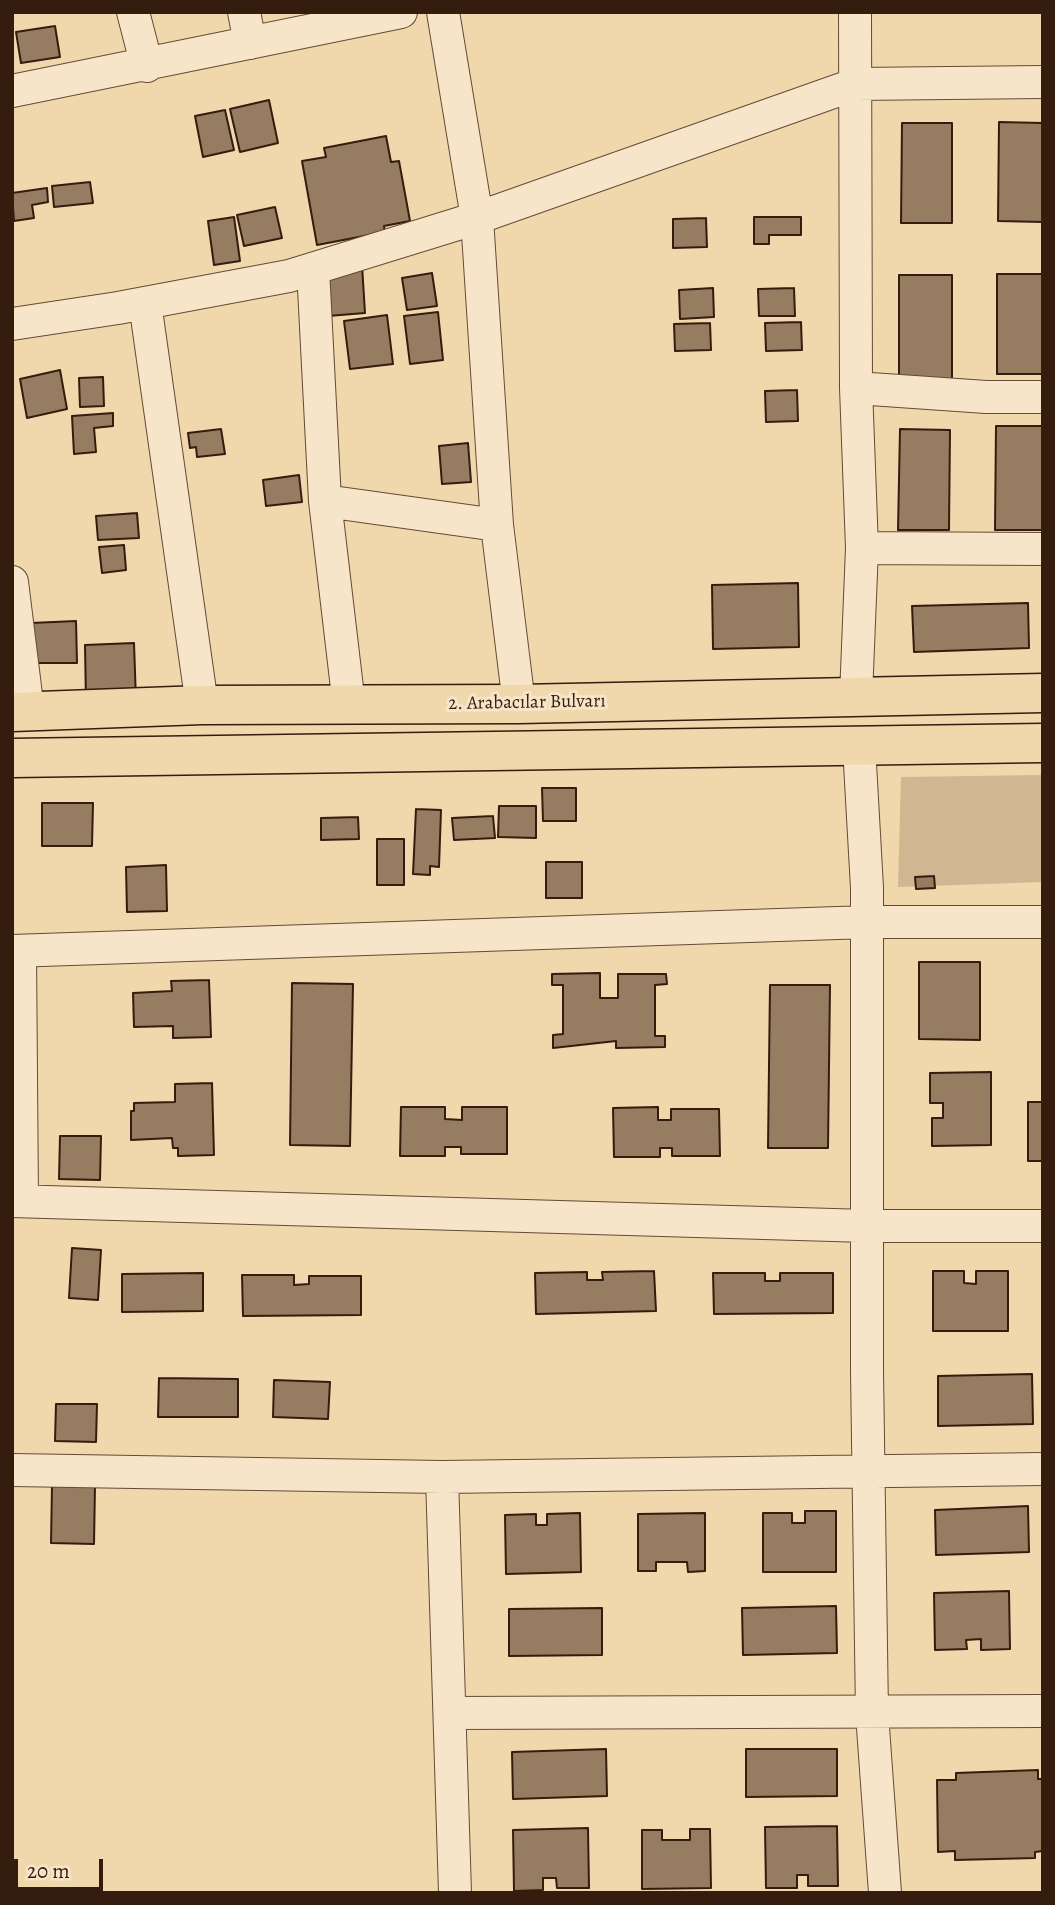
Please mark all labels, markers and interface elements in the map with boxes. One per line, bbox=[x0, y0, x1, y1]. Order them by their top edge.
street label: 2. Arabacılar Bulvarı bbox=[448, 690, 606, 716]
scale bar bbox=[18, 1846, 107, 1890]
text: 20 m bbox=[27, 1857, 70, 1885]

